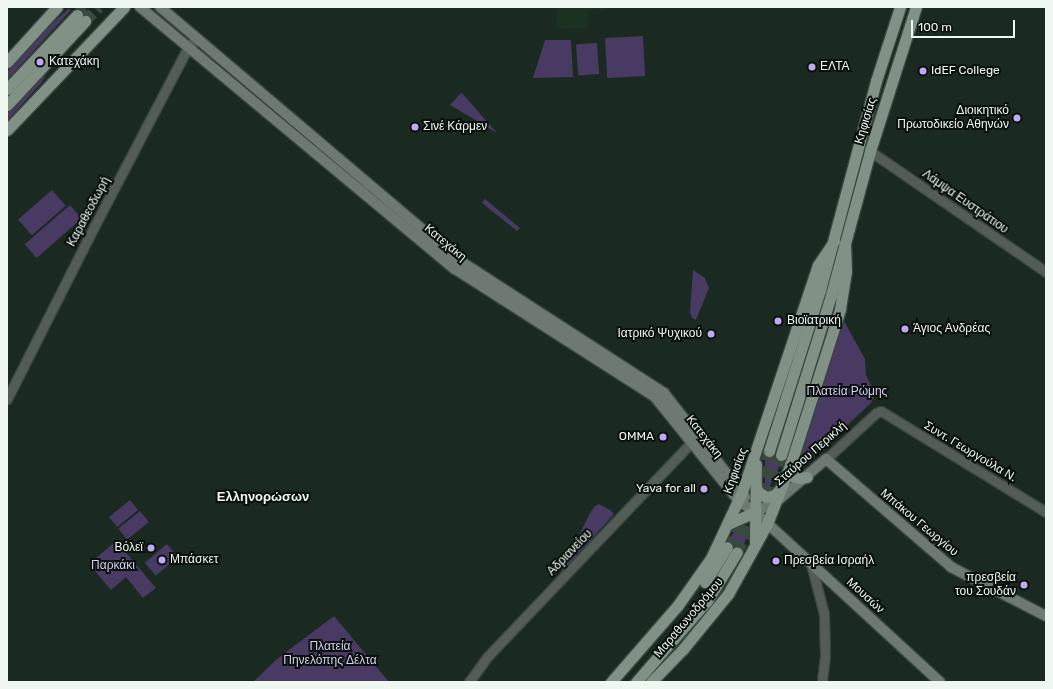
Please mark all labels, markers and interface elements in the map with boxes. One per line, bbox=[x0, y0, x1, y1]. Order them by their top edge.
scale bar bbox=[913, 12, 1017, 38]
text: 100 m bbox=[918, 20, 952, 34]
place label: Κατεχάκη bbox=[49, 55, 99, 69]
marker: Κατεχάκη bbox=[34, 56, 46, 68]
place label: ΕΛΤΑ bbox=[820, 60, 850, 74]
marker: ΕΛΤΑ bbox=[807, 62, 817, 72]
place label: IdEF College bbox=[931, 64, 1000, 78]
marker: IdEF College bbox=[918, 66, 928, 76]
street label: Κηφισίας bbox=[852, 96, 880, 146]
place label: Διοικητικό Πρωτοδικείο Αθηνών bbox=[897, 104, 1009, 132]
marker: Διοικητικό Πρωτοδικείο Αθηνών bbox=[1012, 113, 1022, 123]
place label: Σινέ Κάρμεν bbox=[423, 120, 487, 134]
marker: Σινέ Κάρμεν bbox=[410, 122, 420, 132]
street label: Λάμψα Ευστράτιου bbox=[919, 167, 1011, 237]
street label: Καραθεοδωρή bbox=[65, 175, 113, 249]
street label: Κατεχάκη bbox=[421, 221, 469, 265]
place label: Βιοϊατρική bbox=[787, 314, 841, 328]
marker: Βιοϊατρική bbox=[772, 315, 784, 327]
place label: Άγιος Ανδρέας bbox=[913, 322, 990, 336]
marker: Άγιος Ανδρέας bbox=[900, 324, 910, 334]
place label: Ιατρικό Ψυχικού bbox=[617, 327, 702, 341]
marker: Ιατρικό Ψυχικού bbox=[705, 328, 717, 340]
park label: Πλατεία Ρώμης bbox=[807, 385, 887, 399]
street label: Κατεχάκη bbox=[683, 413, 725, 461]
street label: Σταύρου Περικλή bbox=[772, 419, 850, 489]
street label: Συντ. Γεωργούλα Ν. bbox=[921, 419, 1019, 485]
place label: OMMA bbox=[619, 430, 654, 444]
marker: OMMA bbox=[657, 431, 669, 443]
street label: Κηφισίας bbox=[721, 446, 751, 496]
place label: Yava for all bbox=[636, 482, 696, 496]
marker: Yava for all bbox=[699, 484, 709, 494]
street label: Μπάκου Γεωργίου bbox=[877, 486, 961, 560]
district label: Ελληνορώσων bbox=[217, 489, 309, 505]
street label: Αδριανείου bbox=[545, 527, 595, 579]
place label: Βόλεϊ bbox=[115, 541, 143, 555]
marker: Βόλεϊ bbox=[146, 543, 156, 553]
place label: Μπάσκετ bbox=[170, 553, 219, 567]
place label: Πρεσβεία Ισραήλ bbox=[784, 554, 874, 568]
marker: Μπάσκετ bbox=[157, 555, 167, 565]
marker: Πρεσβεία Ισραήλ bbox=[771, 556, 781, 566]
park label: Παρκάκι bbox=[91, 559, 135, 573]
place label: πρεσβεία του Σουδάν bbox=[955, 571, 1016, 599]
street label: Μαραθωνοδρόμου bbox=[651, 575, 727, 661]
street label: Μουσών bbox=[843, 575, 887, 617]
marker: πρεσβεία του Σουδάν bbox=[1019, 580, 1029, 590]
park label: Πλατεία Πηνελόπης Δέλτα bbox=[283, 640, 377, 668]

